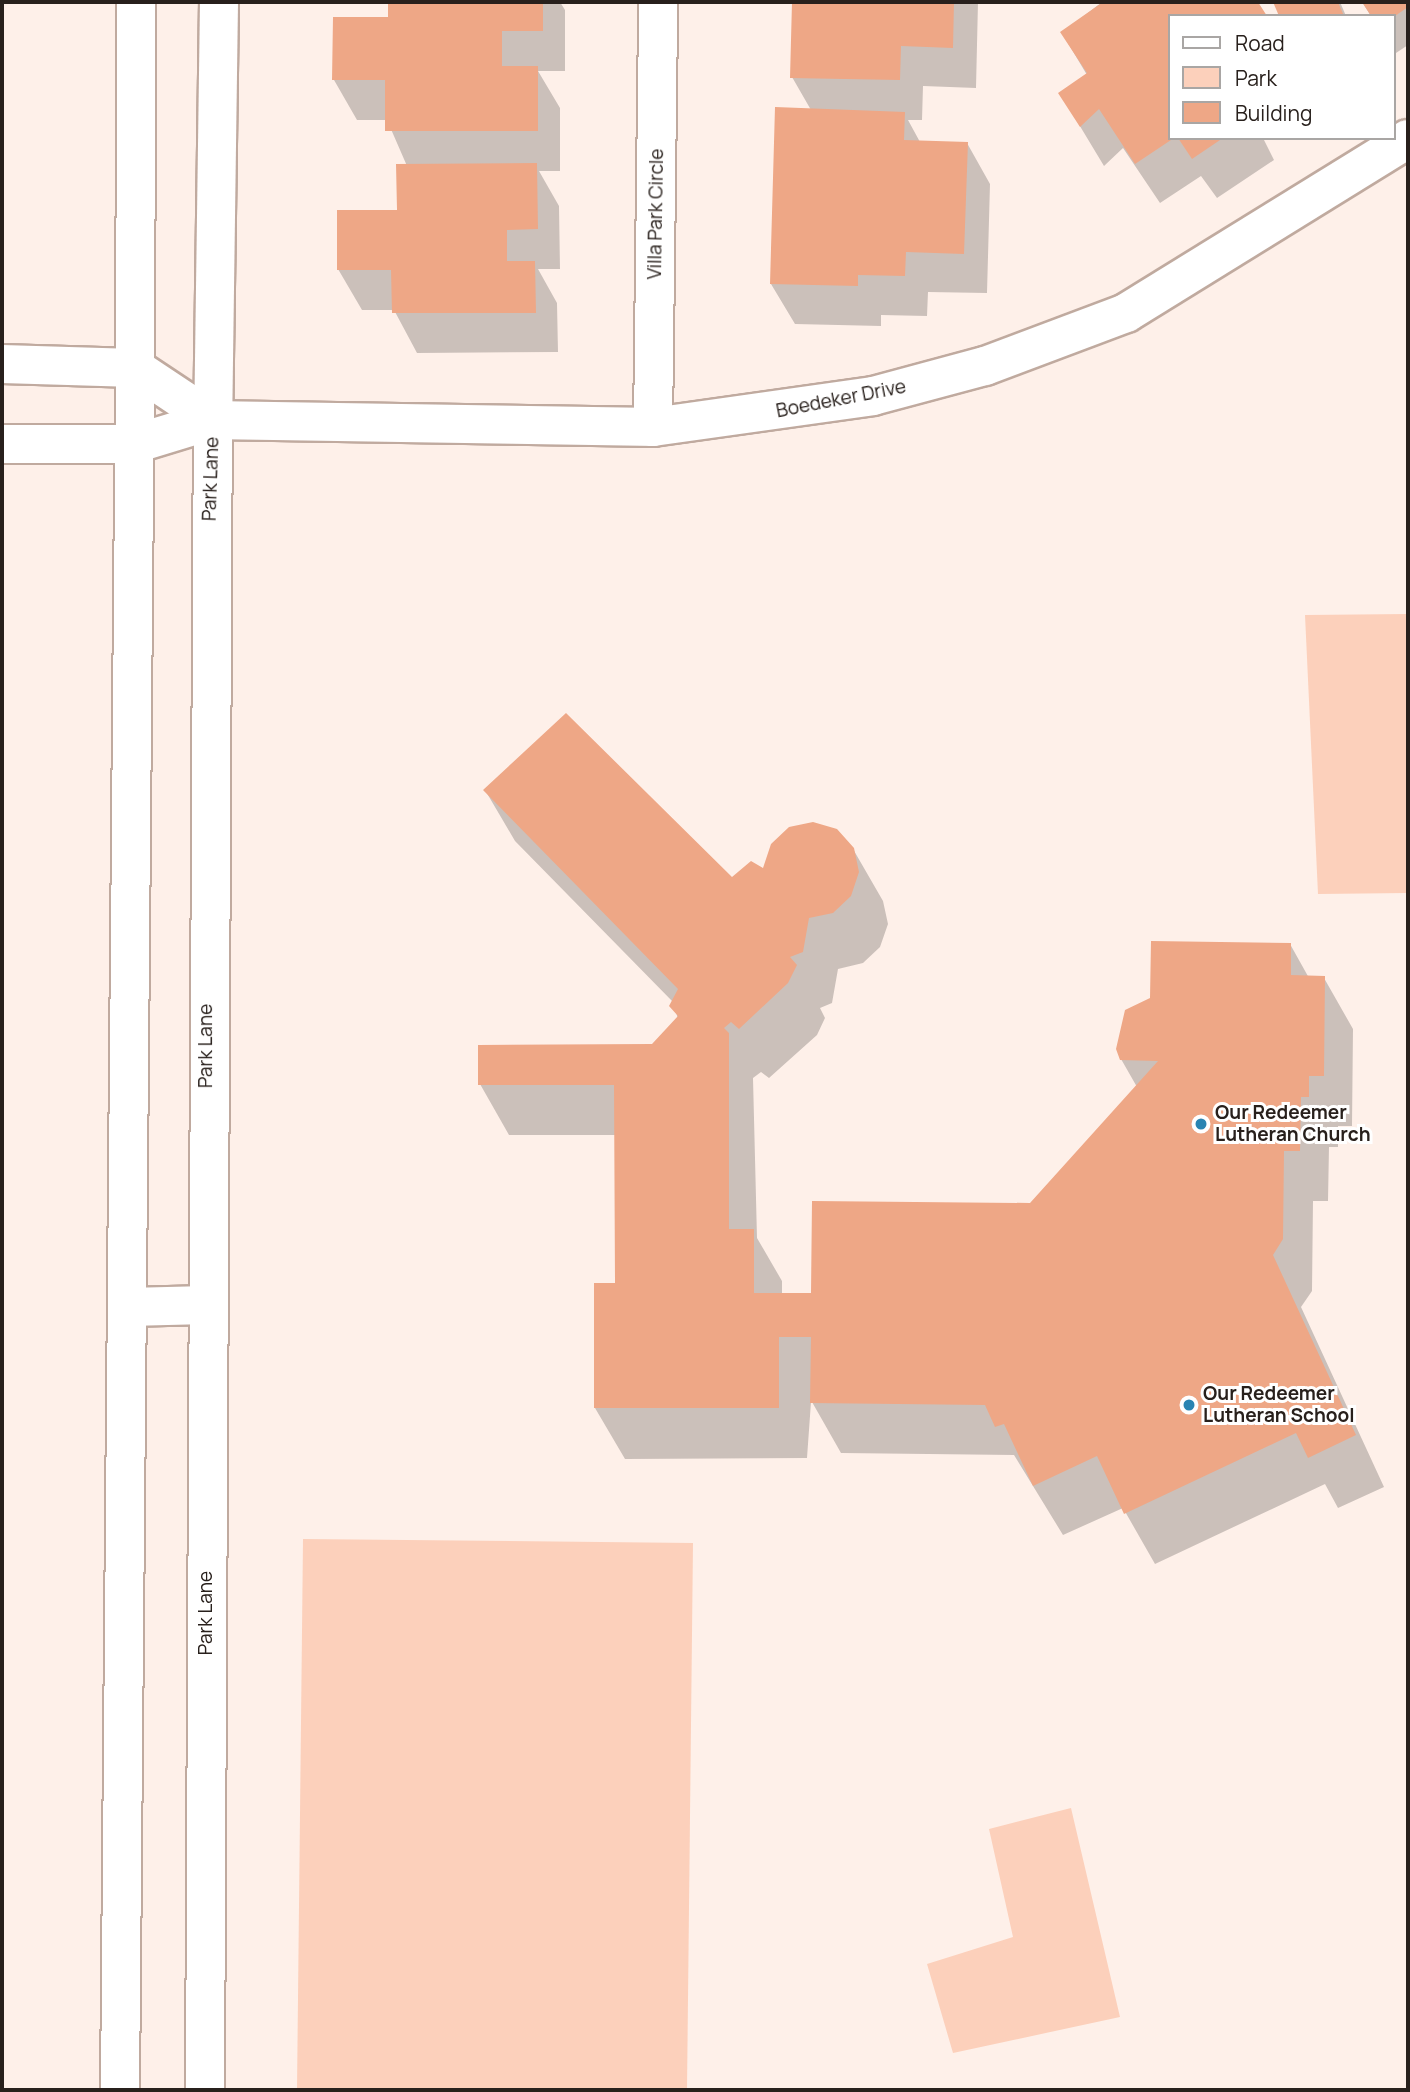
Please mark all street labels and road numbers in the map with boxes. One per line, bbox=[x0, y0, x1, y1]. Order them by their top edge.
street label: Villa Park Circle bbox=[643, 148, 669, 280]
street label: Boedeker Drive bbox=[774, 375, 908, 423]
street label: Park Lane bbox=[198, 437, 224, 521]
street label: Park Lane bbox=[195, 1004, 217, 1088]
street label: Park Lane bbox=[195, 1571, 217, 1655]

